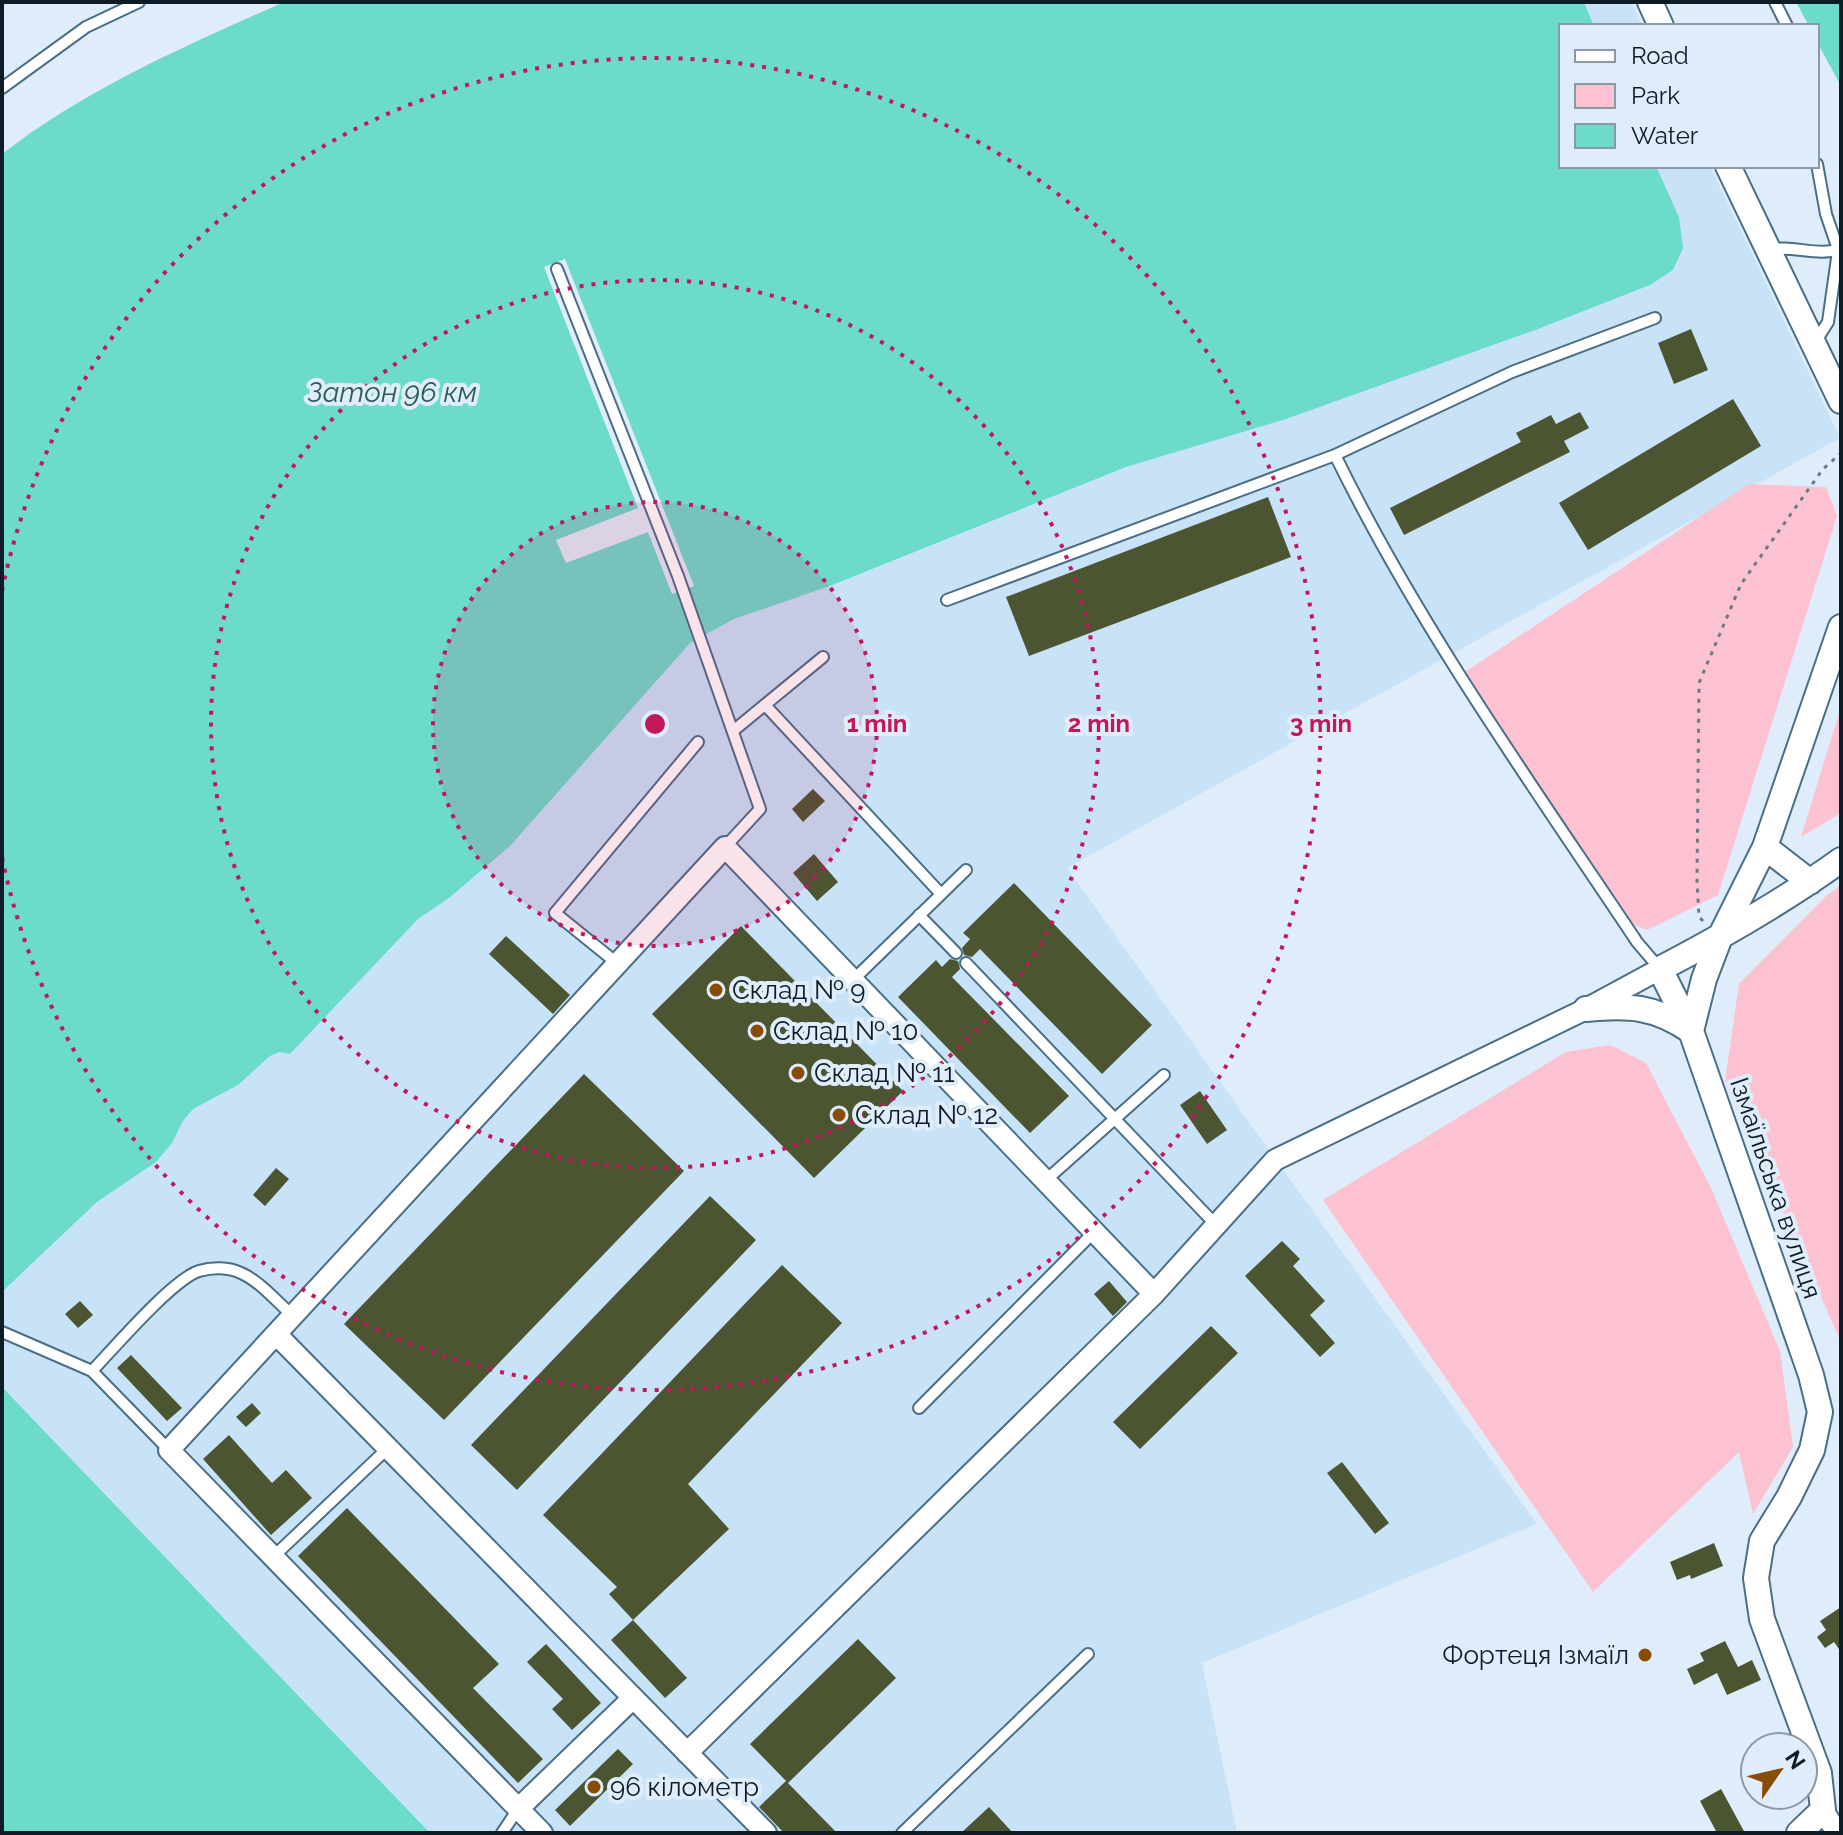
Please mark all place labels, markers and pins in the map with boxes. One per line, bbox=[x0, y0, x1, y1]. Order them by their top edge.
centre of rings bbox=[641, 710, 669, 738]
place label: Склад № 9 bbox=[732, 975, 866, 1005]
marker: Склад № 9 bbox=[707, 981, 725, 999]
place label: Склад № 10 bbox=[773, 1016, 918, 1046]
marker: Склад № 10 bbox=[748, 1022, 766, 1040]
place label: Склад № 11 bbox=[814, 1058, 955, 1088]
marker: Склад № 11 bbox=[789, 1064, 807, 1082]
place label: Склад № 12 bbox=[855, 1100, 998, 1130]
marker: Склад № 12 bbox=[830, 1106, 848, 1124]
place label: Фортеця Ізмаїл bbox=[1442, 1640, 1629, 1670]
marker: Фортеця Ізмаїл bbox=[1636, 1646, 1654, 1664]
place label: 96 кілометр bbox=[610, 1772, 759, 1802]
marker: 96 кілометр bbox=[585, 1778, 603, 1796]

